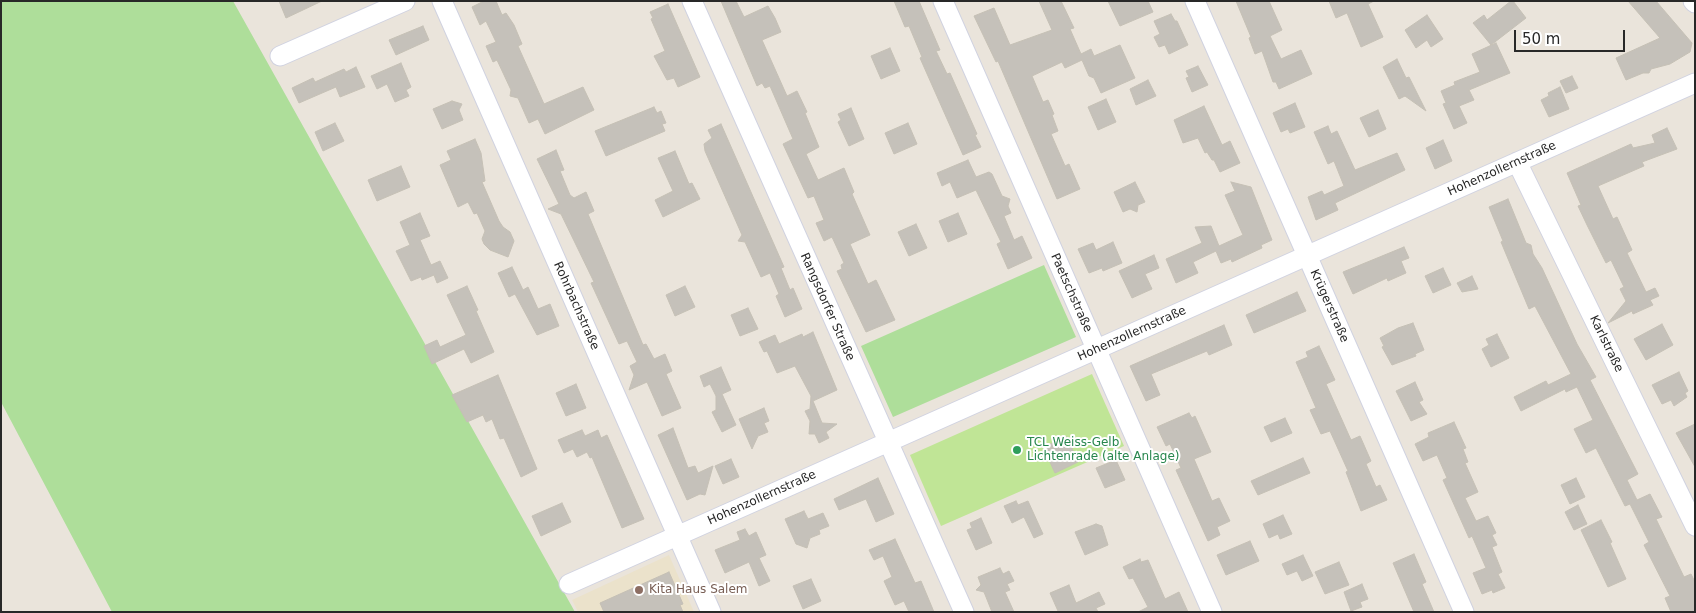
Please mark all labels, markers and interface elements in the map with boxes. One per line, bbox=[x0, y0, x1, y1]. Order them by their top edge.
scale bar bbox=[1516, 20, 1627, 52]
text: 50 m bbox=[1522, 30, 1560, 48]
street label: Hohenzollernstraße bbox=[1446, 139, 1558, 199]
street label: Rangsdorfer Straße bbox=[797, 251, 857, 363]
street label: Paetschstraße bbox=[1047, 251, 1095, 335]
street label: Rohrbachstraße bbox=[550, 260, 602, 352]
street label: Krügerstraße bbox=[1306, 267, 1352, 345]
street label: Hohenzollernstraße bbox=[1076, 304, 1188, 364]
street label: Karlstraße bbox=[1586, 313, 1626, 375]
place label: TCL Weiss-Gelb Lichtenrade (alte Anlage) bbox=[1027, 436, 1179, 464]
marker: TCL Weiss-Gelb Lichtenrade (alte Anlage) bbox=[1011, 444, 1023, 456]
street label: Hohenzollernstraße bbox=[706, 468, 818, 528]
place label: Kita Haus Salem bbox=[649, 583, 748, 597]
marker: Kita Haus Salem bbox=[633, 584, 645, 596]

